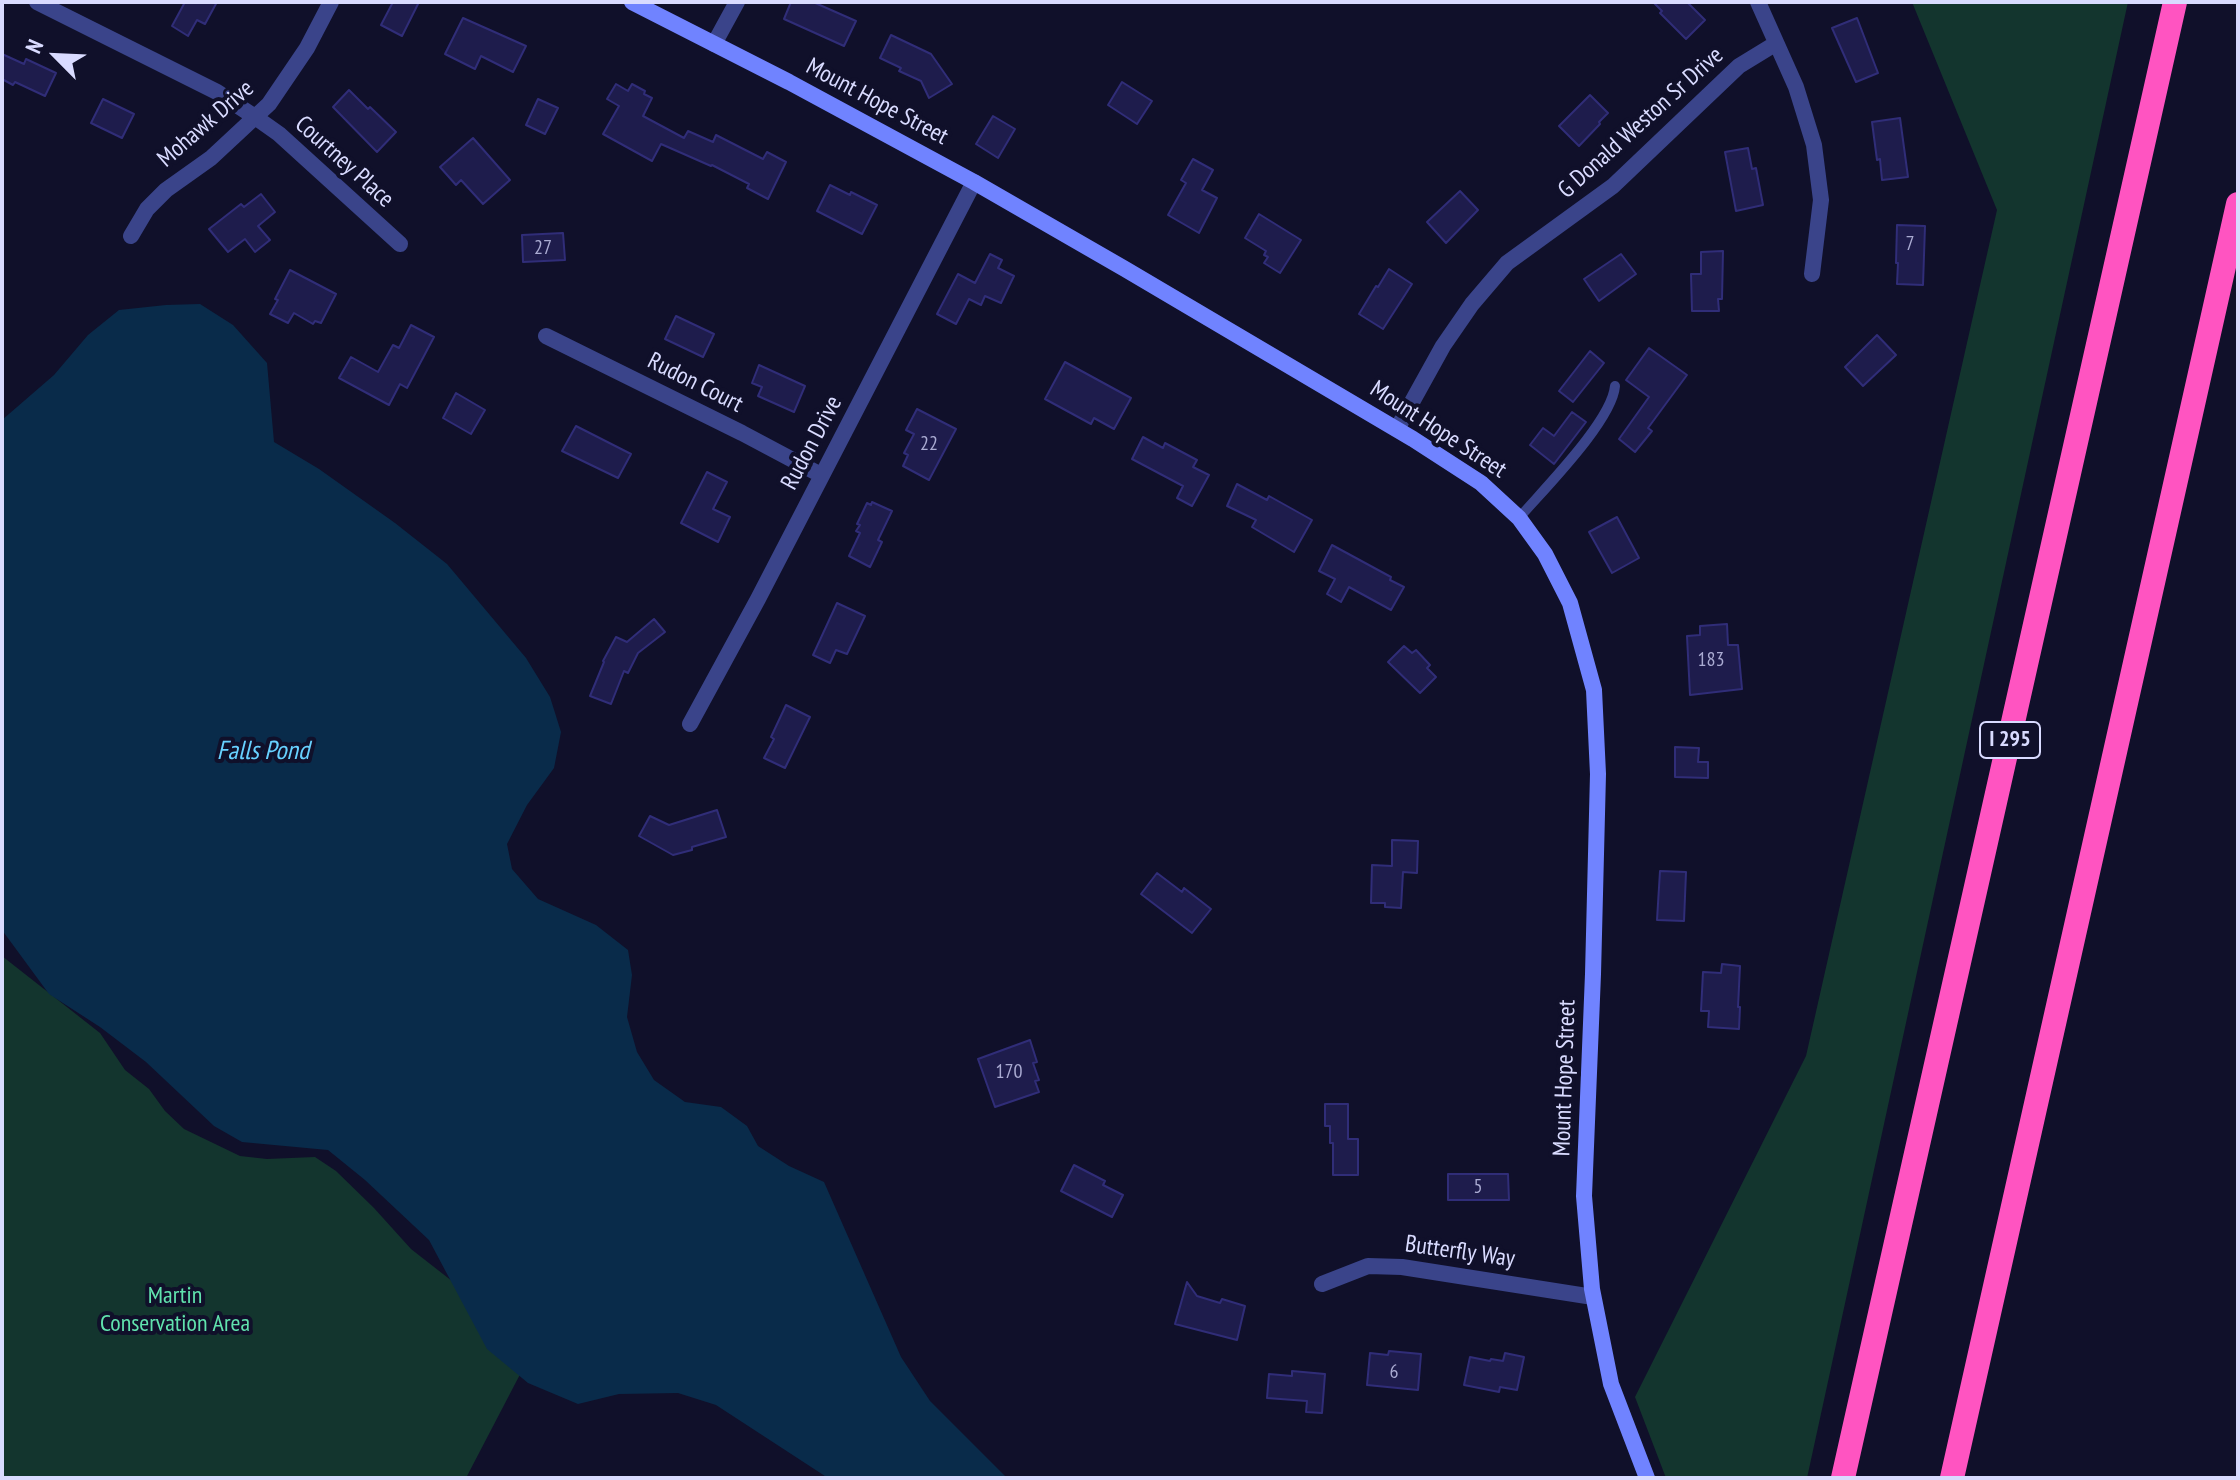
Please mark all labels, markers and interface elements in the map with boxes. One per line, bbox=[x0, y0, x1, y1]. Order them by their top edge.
north arrow bbox=[16, 16, 96, 96]
text: N bbox=[19, 35, 49, 57]
street label: G Donald Weston Sr Drive bbox=[1552, 41, 1730, 205]
street label: Mount Hope Street bbox=[801, 53, 953, 151]
street label: Mohawk Drive bbox=[152, 74, 260, 174]
street label: Courtney Place bbox=[289, 110, 399, 214]
house number: 7 bbox=[1906, 232, 1914, 256]
house number: 27 bbox=[534, 236, 552, 260]
street label: Rudon Court bbox=[642, 347, 748, 419]
street label: Mount Hope Street bbox=[1364, 375, 1512, 485]
street label: Rudon Drive bbox=[775, 391, 849, 495]
house number: 22 bbox=[920, 432, 938, 456]
house number: 183 bbox=[1698, 648, 1724, 672]
road number: I 295 bbox=[1980, 722, 2040, 758]
water label: Falls Pond bbox=[217, 736, 309, 768]
street label: Mount Hope Street bbox=[1548, 999, 1582, 1157]
house number: 170 bbox=[996, 1060, 1022, 1084]
house number: 5 bbox=[1474, 1175, 1482, 1199]
street label: Butterfly Way bbox=[1403, 1230, 1517, 1274]
park label: Martin Conservation Area bbox=[100, 1282, 250, 1338]
house number: 6 bbox=[1390, 1360, 1398, 1384]

